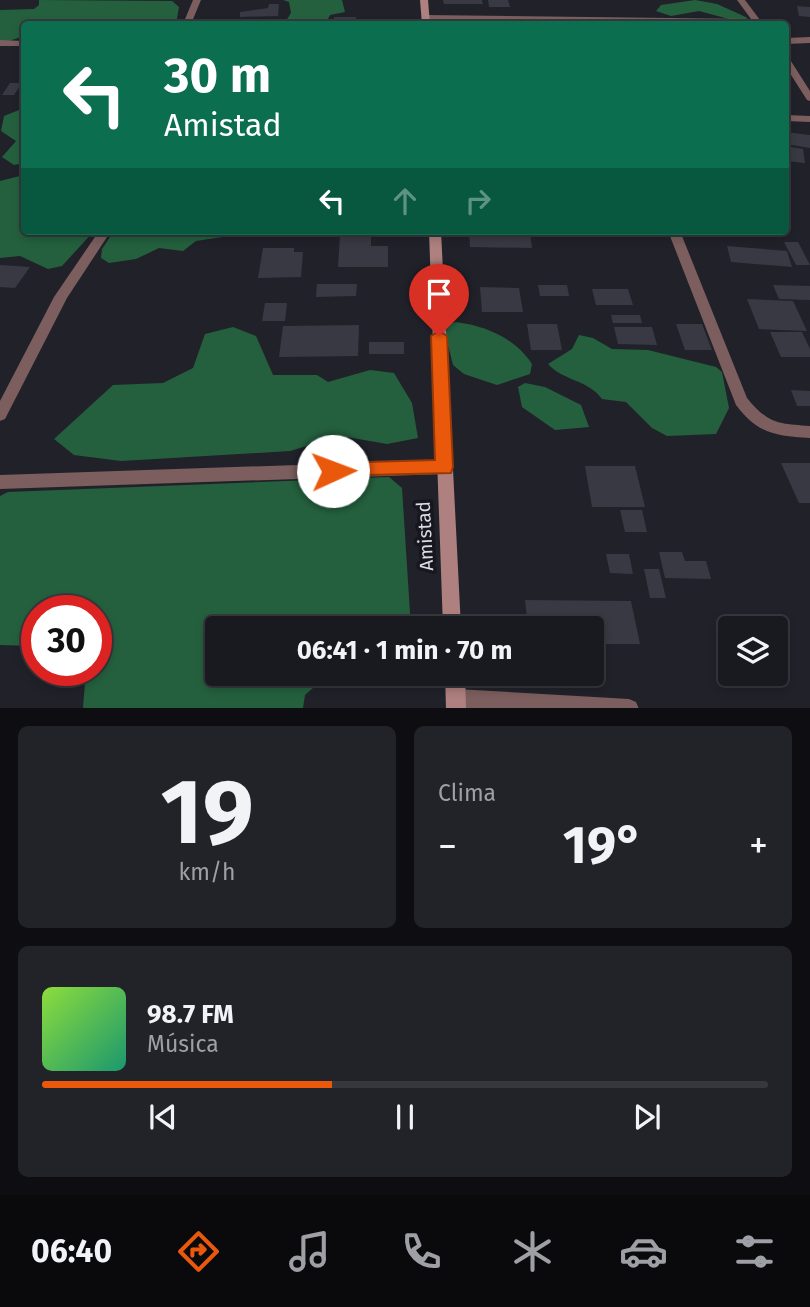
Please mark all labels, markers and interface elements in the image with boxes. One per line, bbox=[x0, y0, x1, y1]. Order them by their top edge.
text: 30 m bbox=[164, 46, 271, 105]
icon: left bbox=[49, 49, 140, 140]
text: Amistad bbox=[164, 106, 282, 144]
icon: left bbox=[313, 182, 351, 220]
icon: ahead bbox=[386, 182, 424, 220]
icon: right bbox=[459, 182, 497, 220]
pin bbox=[409, 264, 469, 336]
icon: arrive bbox=[420, 275, 458, 313]
position arrow bbox=[296, 434, 370, 508]
street label: Amistad bbox=[412, 501, 438, 571]
speed limit sign: 30 bbox=[21, 595, 112, 686]
map controls bbox=[718, 616, 788, 686]
button: layers bbox=[718, 616, 788, 686]
text: 06:41 · 1 min · 70 m bbox=[297, 635, 512, 666]
text: 19 bbox=[160, 758, 254, 867]
text: Clima bbox=[438, 779, 496, 807]
text: 19° bbox=[563, 814, 643, 877]
text: − bbox=[438, 823, 457, 869]
text: + bbox=[749, 823, 768, 869]
text: km/h bbox=[179, 858, 235, 886]
text: 98.7 FM bbox=[147, 999, 234, 1030]
text: Música bbox=[147, 1030, 219, 1058]
icon: previous bbox=[144, 1098, 182, 1136]
icon: pause bbox=[386, 1098, 424, 1136]
icon: next bbox=[628, 1098, 666, 1136]
icon: directions bbox=[174, 1227, 223, 1276]
icon: music bbox=[285, 1227, 334, 1276]
icon: phone bbox=[397, 1227, 446, 1276]
icon: climate bbox=[508, 1227, 557, 1276]
icon: car bbox=[619, 1227, 668, 1276]
icon: filters bbox=[730, 1227, 779, 1276]
text: 06:40 bbox=[31, 1232, 112, 1270]

